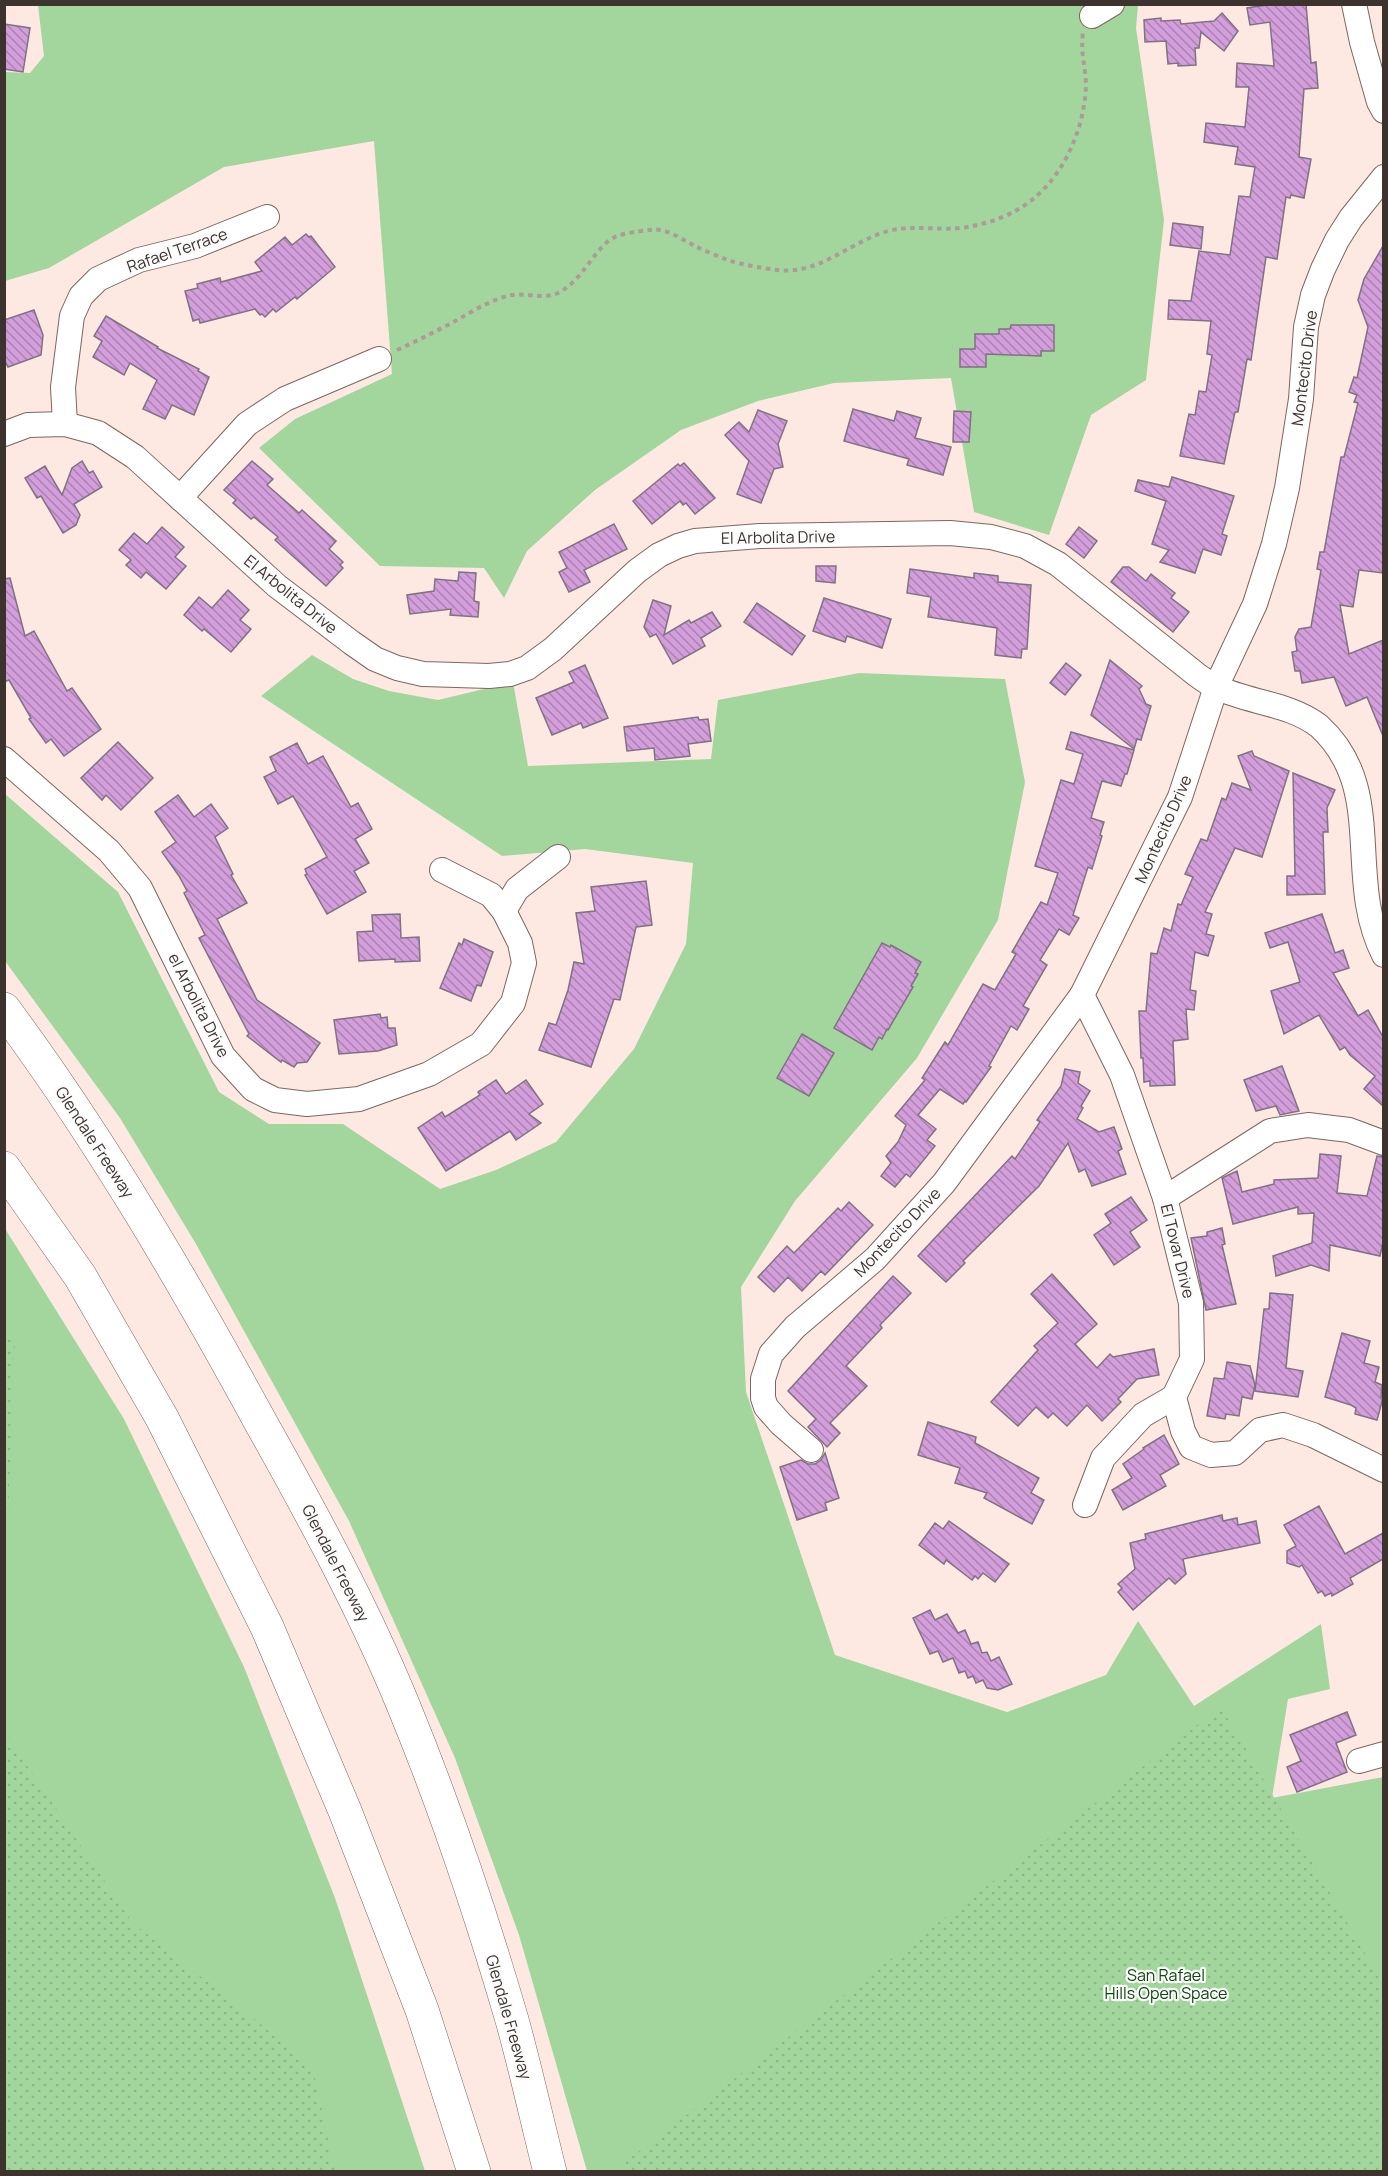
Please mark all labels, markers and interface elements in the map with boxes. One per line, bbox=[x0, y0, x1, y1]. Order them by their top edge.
street label: Rafael Terrace bbox=[124, 222, 230, 278]
street label: Montecito Drive bbox=[1286, 309, 1322, 427]
street label: El Arbolita Drive bbox=[721, 525, 835, 549]
street label: El Arbolita Drive bbox=[240, 549, 342, 639]
street label: Montecito Drive bbox=[1129, 771, 1197, 887]
street label: el Arbolita Drive bbox=[163, 949, 235, 1061]
street label: Glendale Freeway bbox=[51, 1082, 140, 1203]
street label: Montecito Drive bbox=[849, 1183, 945, 1281]
street label: El Tovar Drive bbox=[1156, 1202, 1200, 1300]
street label: Glendale Freeway bbox=[297, 1501, 375, 1626]
street label: Glendale Freeway bbox=[481, 1952, 537, 2083]
park label: San Rafael Hills Open Space bbox=[1105, 1964, 1227, 2004]

